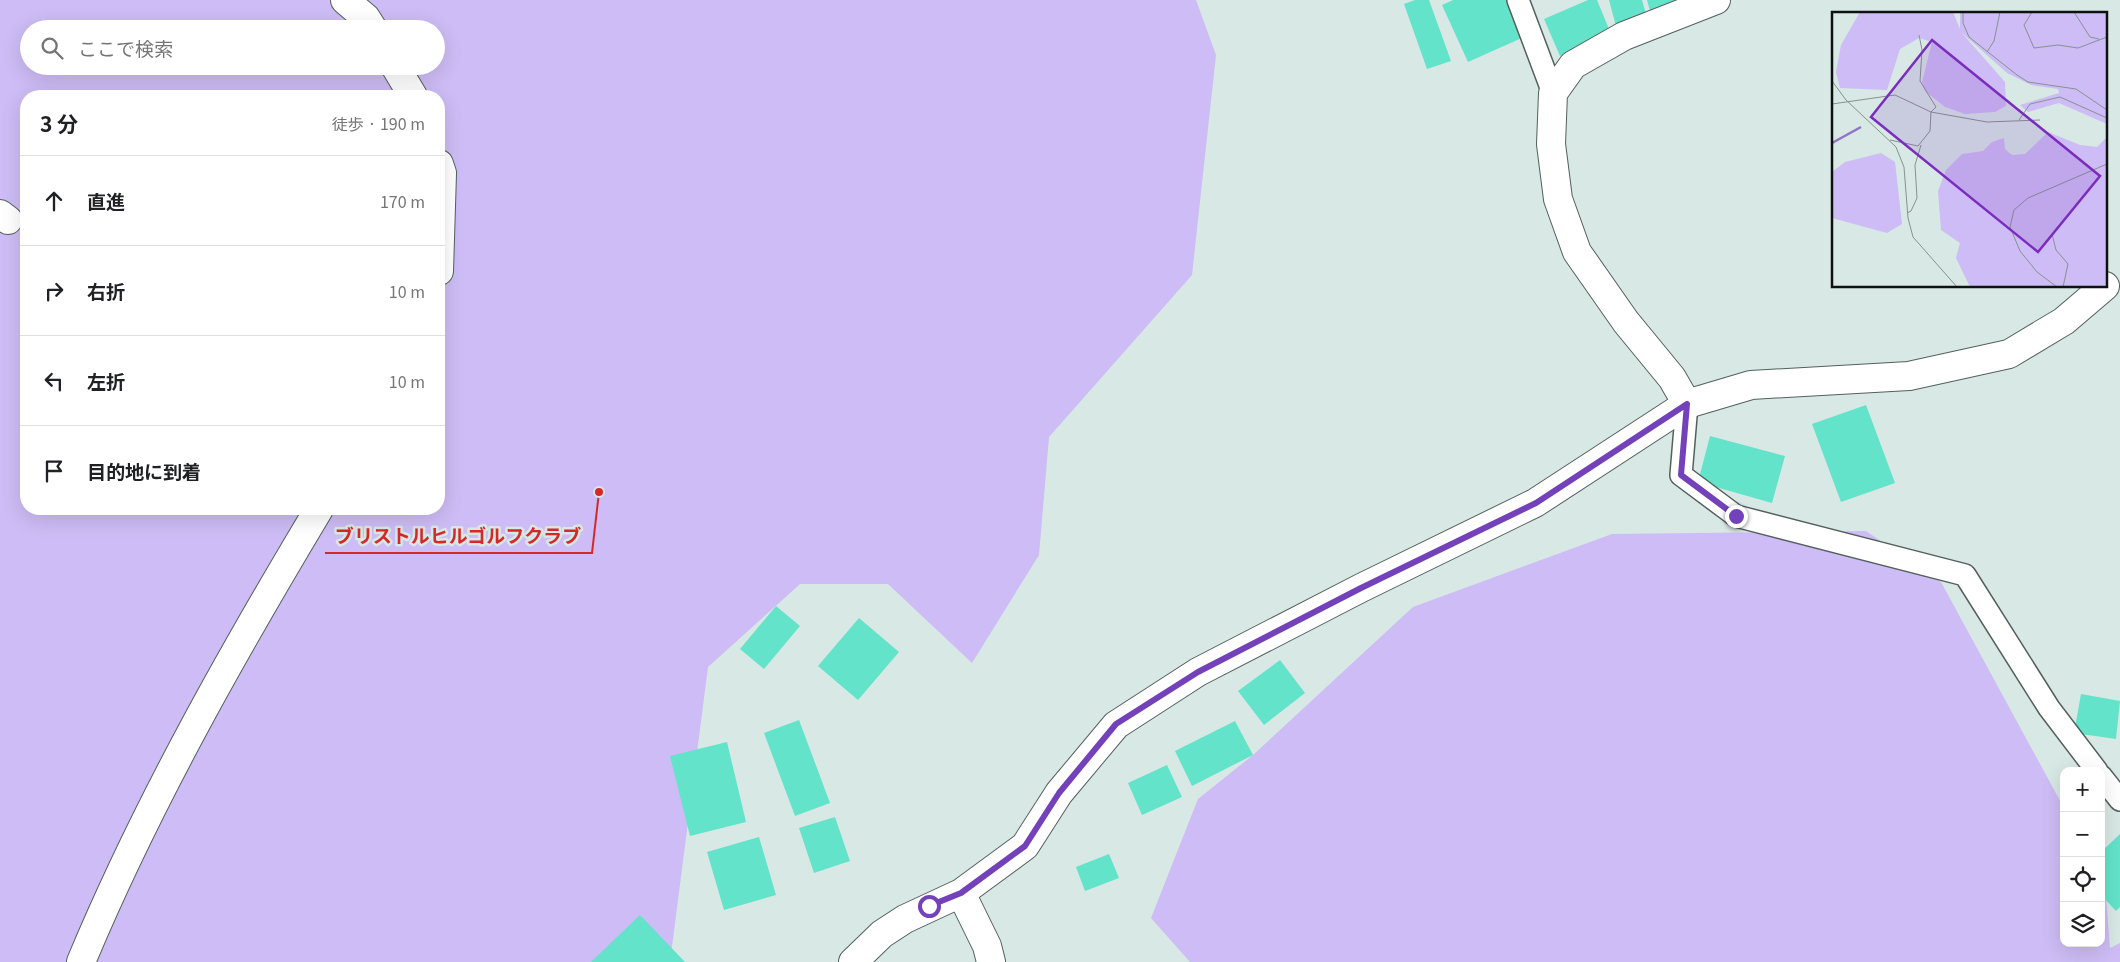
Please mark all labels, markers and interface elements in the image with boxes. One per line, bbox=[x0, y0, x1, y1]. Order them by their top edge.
inset map bbox=[1832, 12, 2108, 288]
search box bbox=[20, 20, 445, 75]
icon: search bbox=[38, 34, 66, 62]
text: ここで検索 bbox=[78, 34, 173, 61]
text: 3 分 bbox=[40, 108, 78, 138]
text: 徒歩 · 190 m bbox=[332, 111, 425, 135]
icon: ahead bbox=[40, 187, 68, 215]
text: 直進 bbox=[87, 187, 125, 214]
text: 170 m bbox=[380, 189, 425, 213]
icon: right bbox=[40, 277, 68, 305]
text: 右折 bbox=[87, 277, 125, 304]
text: 10 m bbox=[389, 279, 425, 303]
icon: left bbox=[40, 367, 68, 395]
text: 左折 bbox=[87, 367, 125, 394]
text: 10 m bbox=[389, 369, 425, 393]
icon: arrive bbox=[40, 457, 68, 485]
text: 目的地に到着 bbox=[87, 457, 201, 484]
route end bbox=[1725, 505, 1748, 528]
callout: ブリストルヒルゴルフクラブ bbox=[325, 519, 592, 553]
text: ブリストルヒルゴルフクラブ bbox=[335, 521, 581, 548]
map controls bbox=[2060, 767, 2105, 947]
button: + bbox=[2060, 767, 2105, 812]
button: − bbox=[2060, 812, 2105, 857]
button: locate bbox=[2060, 857, 2105, 902]
route start bbox=[918, 895, 941, 918]
button: layers bbox=[2060, 902, 2105, 947]

